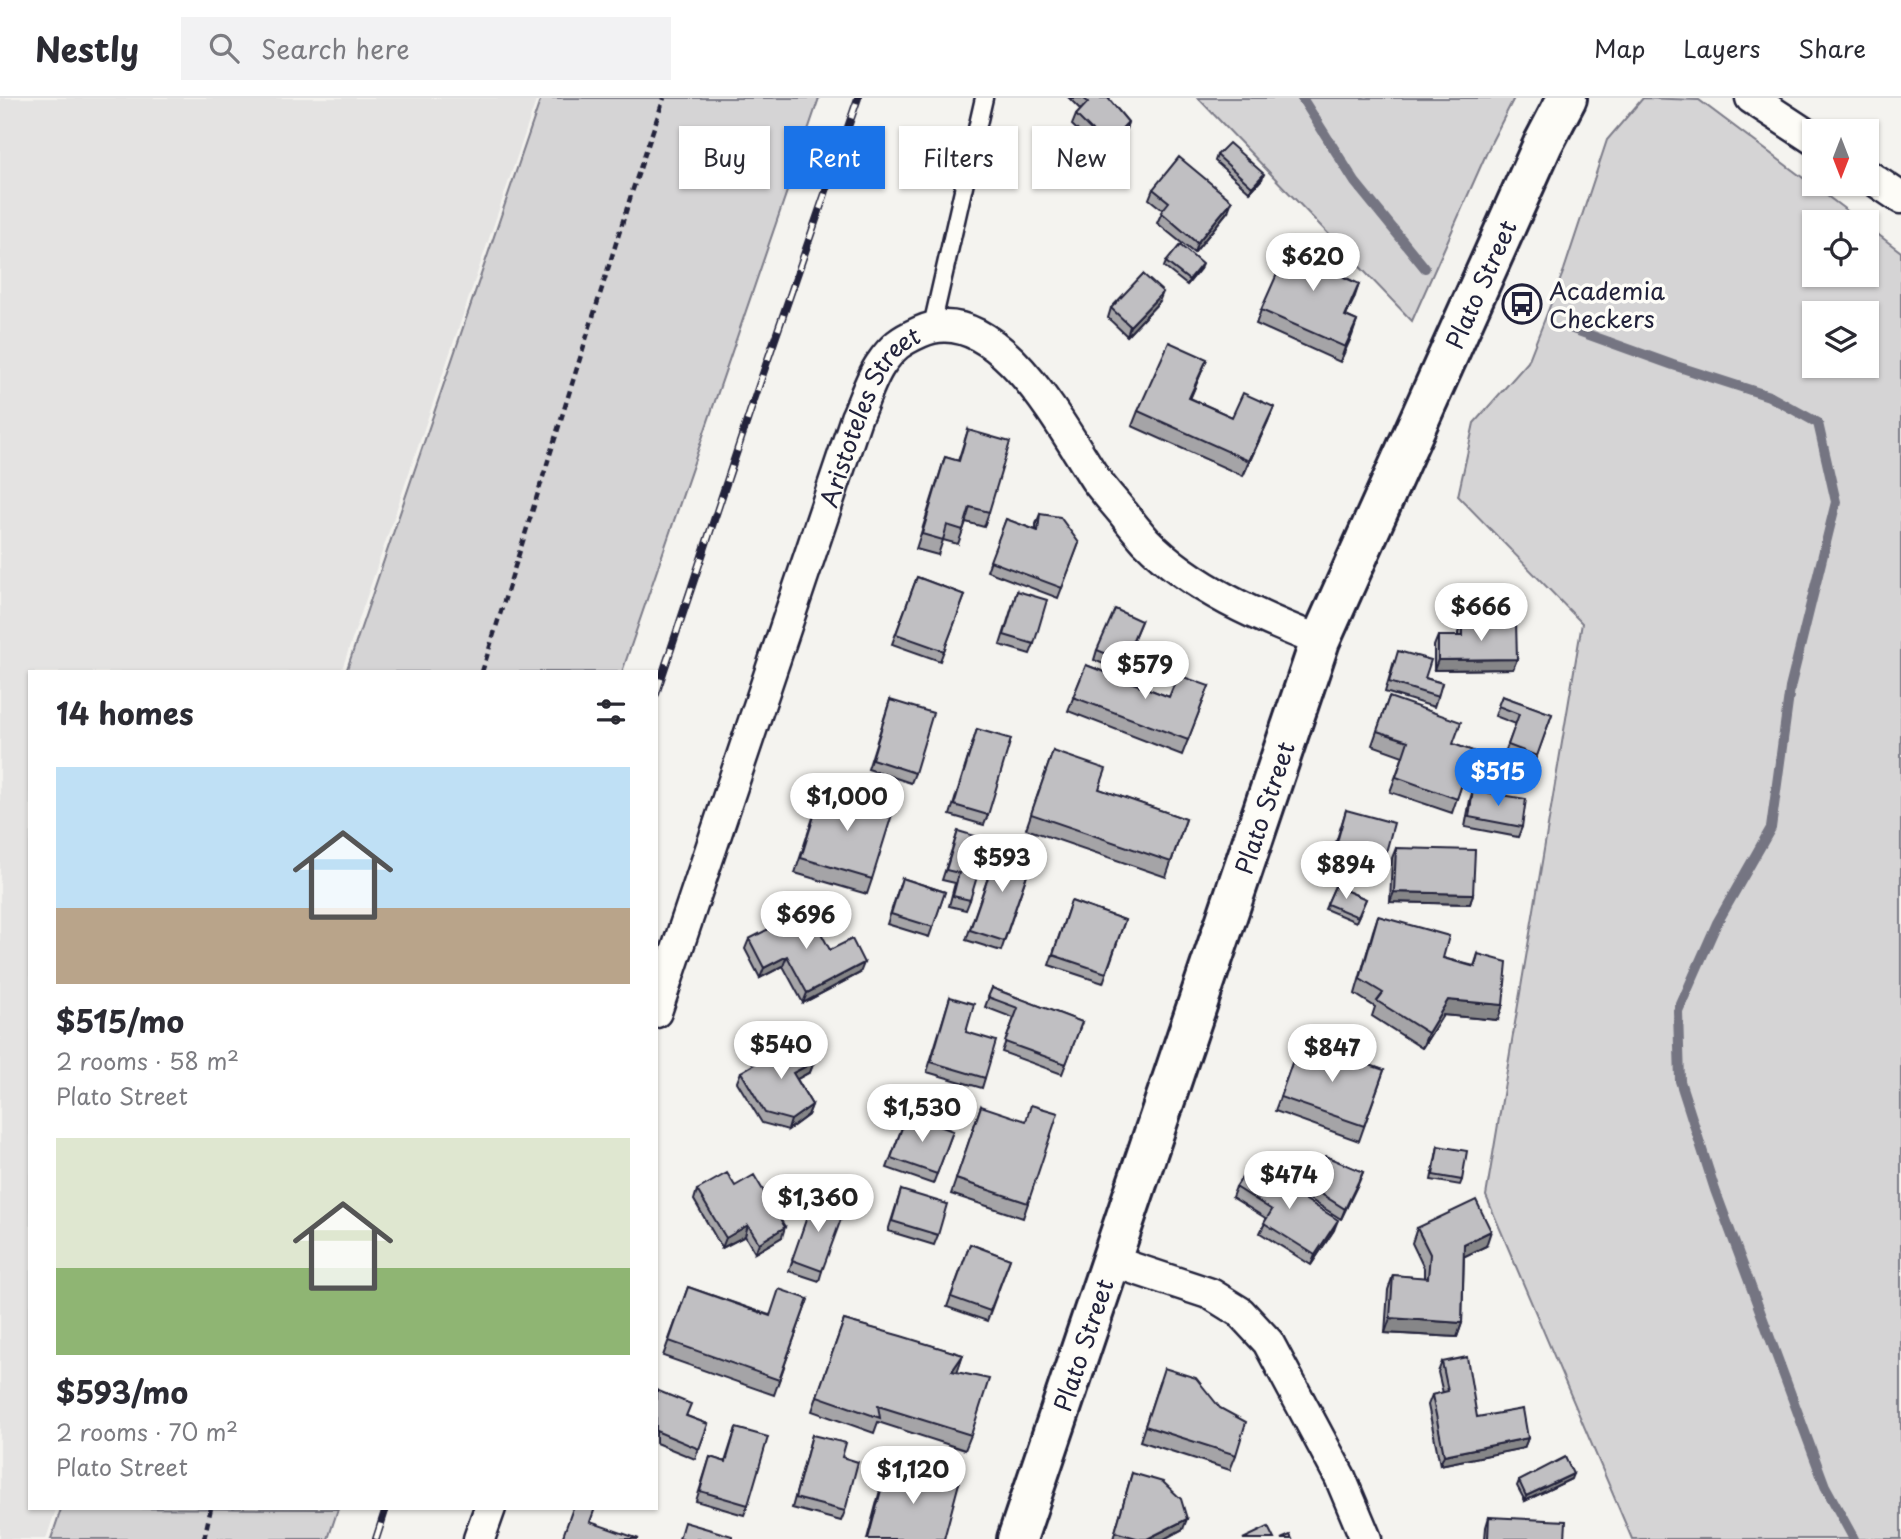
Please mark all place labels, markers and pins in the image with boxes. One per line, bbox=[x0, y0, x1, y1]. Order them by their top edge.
pin: $620 bbox=[1272, 234, 1354, 293]
place label: Academia Checkers bbox=[1549, 272, 1665, 336]
bus stop icon: Academia Checkers bbox=[1501, 283, 1543, 325]
pin: $666 bbox=[1440, 584, 1522, 643]
pin: $579 bbox=[1104, 642, 1186, 701]
pin: $515 bbox=[1457, 748, 1539, 808]
pin: $1,000 bbox=[790, 774, 904, 833]
pin: $593 bbox=[961, 834, 1043, 894]
pin: $894 bbox=[1305, 842, 1387, 901]
pin: $696 bbox=[765, 892, 847, 951]
pin: $540 bbox=[740, 1021, 822, 1081]
pin: $847 bbox=[1291, 1024, 1373, 1084]
pin: $1,530 bbox=[865, 1084, 979, 1144]
pin: $474 bbox=[1248, 1152, 1330, 1211]
pin: $1,360 bbox=[761, 1174, 875, 1234]
pin: $1,120 bbox=[856, 1446, 970, 1506]

